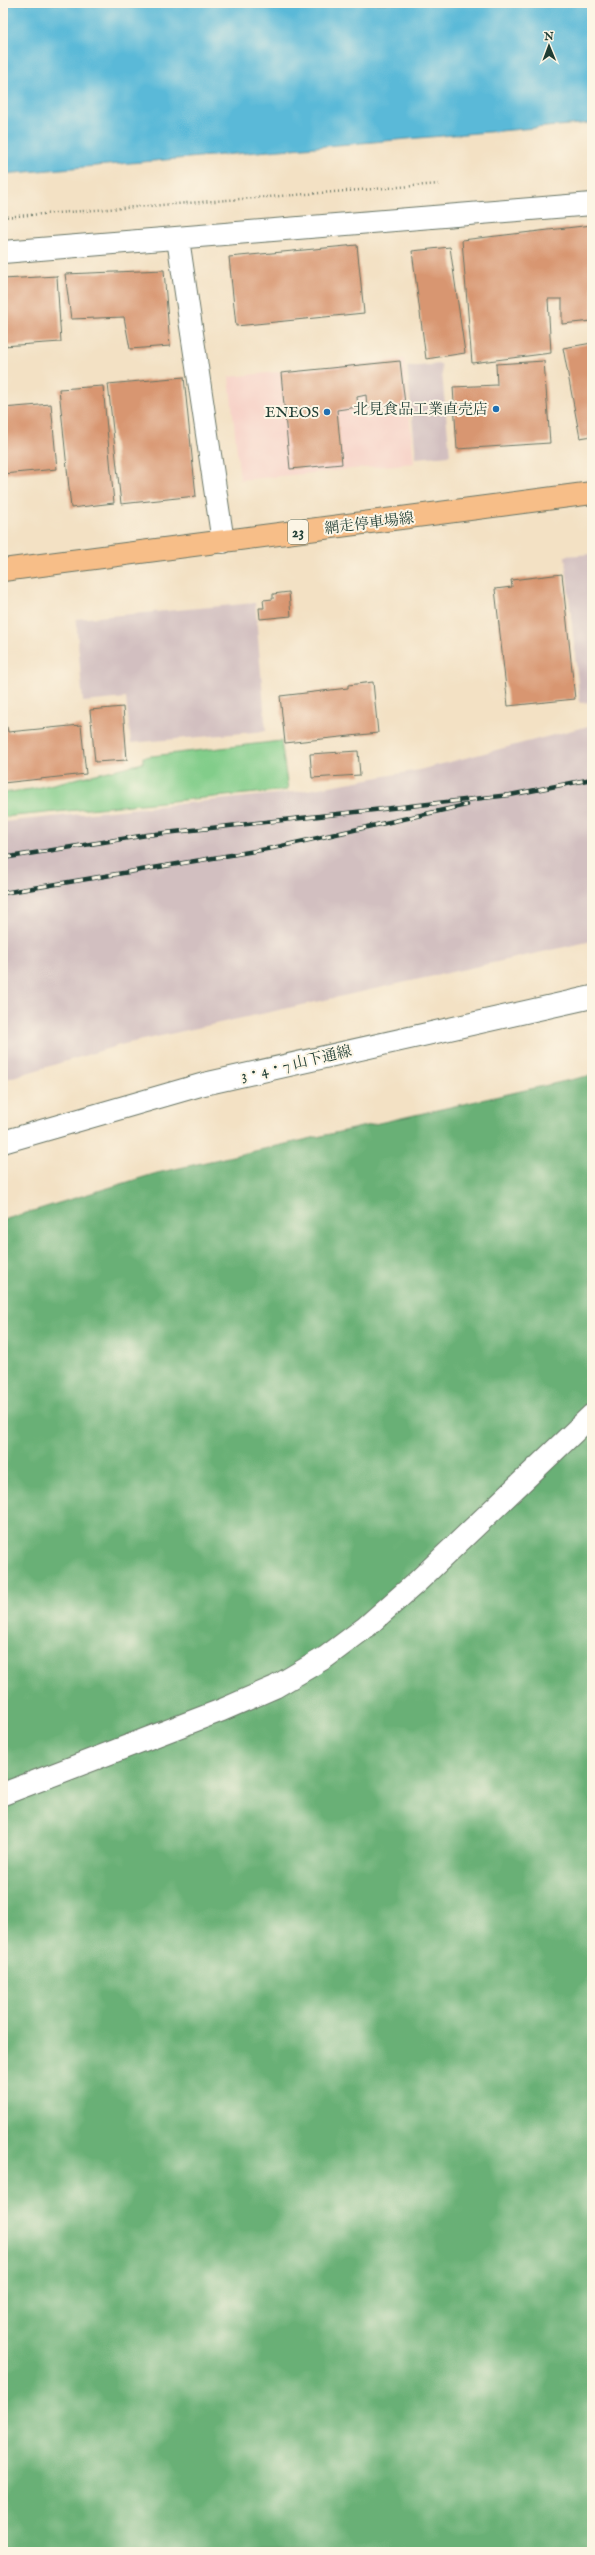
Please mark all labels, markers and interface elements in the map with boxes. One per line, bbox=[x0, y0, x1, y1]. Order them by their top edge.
north arrow bbox=[529, 26, 569, 66]
text: N bbox=[543, 30, 554, 44]
place label: 北見食品工業直売店 bbox=[353, 400, 488, 419]
place label: ENEOS bbox=[265, 403, 319, 422]
marker: 北見食品工業直売店 bbox=[491, 404, 501, 414]
marker: ENEOS bbox=[322, 407, 332, 417]
street label: 網走停車場線 bbox=[323, 509, 415, 538]
road number: 23 bbox=[288, 520, 308, 544]
street label: 3・4・7 山下通線 bbox=[239, 1041, 353, 1085]

